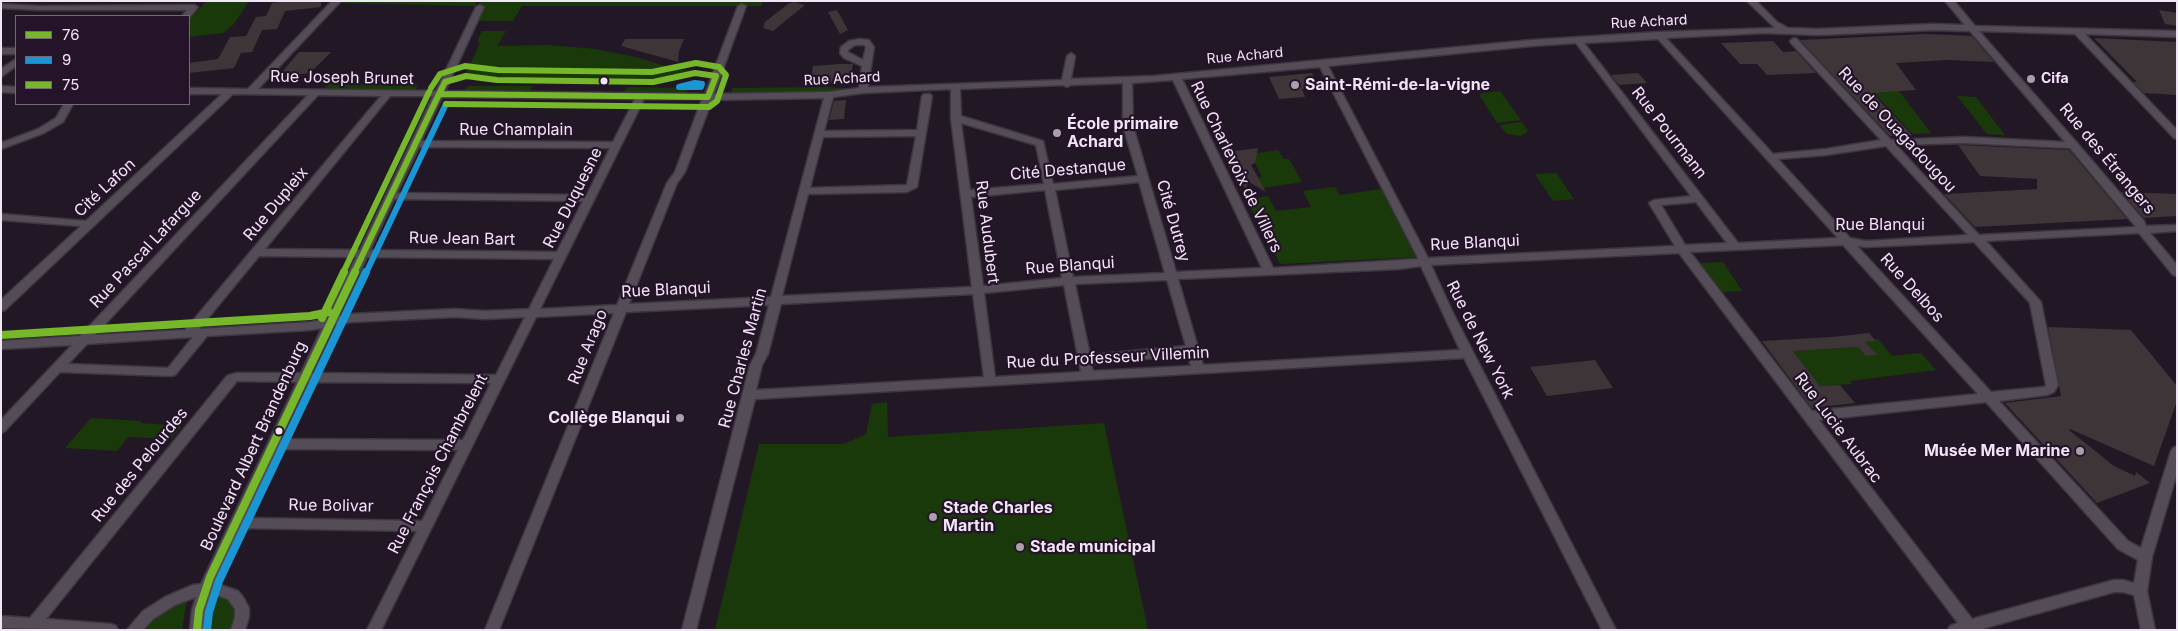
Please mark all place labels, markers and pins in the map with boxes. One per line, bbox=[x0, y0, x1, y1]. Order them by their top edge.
place label: Cifa bbox=[2041, 71, 2069, 87]
marker: Cifa bbox=[2025, 73, 2037, 85]
place label: Saint-Rémi-de-la-vigne bbox=[1305, 75, 1490, 95]
unlabelled marker bbox=[599, 76, 609, 86]
marker: Saint-Rémi-de-la-vigne bbox=[1289, 79, 1301, 91]
place label: École primaire Achard bbox=[1067, 114, 1179, 152]
marker: École primaire Achard bbox=[1051, 127, 1063, 139]
place label: Collège Blanqui bbox=[548, 408, 670, 428]
marker: Collège Blanqui bbox=[674, 412, 686, 424]
unlabelled marker bbox=[274, 426, 284, 436]
place label: Musée Mer Marine bbox=[1924, 441, 2070, 461]
marker: Musée Mer Marine bbox=[2074, 445, 2086, 457]
place label: Stade Charles Martin bbox=[943, 498, 1053, 536]
marker: Stade Charles Martin bbox=[927, 511, 939, 523]
place label: Stade municipal bbox=[1030, 537, 1156, 557]
marker: Stade municipal bbox=[1014, 541, 1026, 553]

